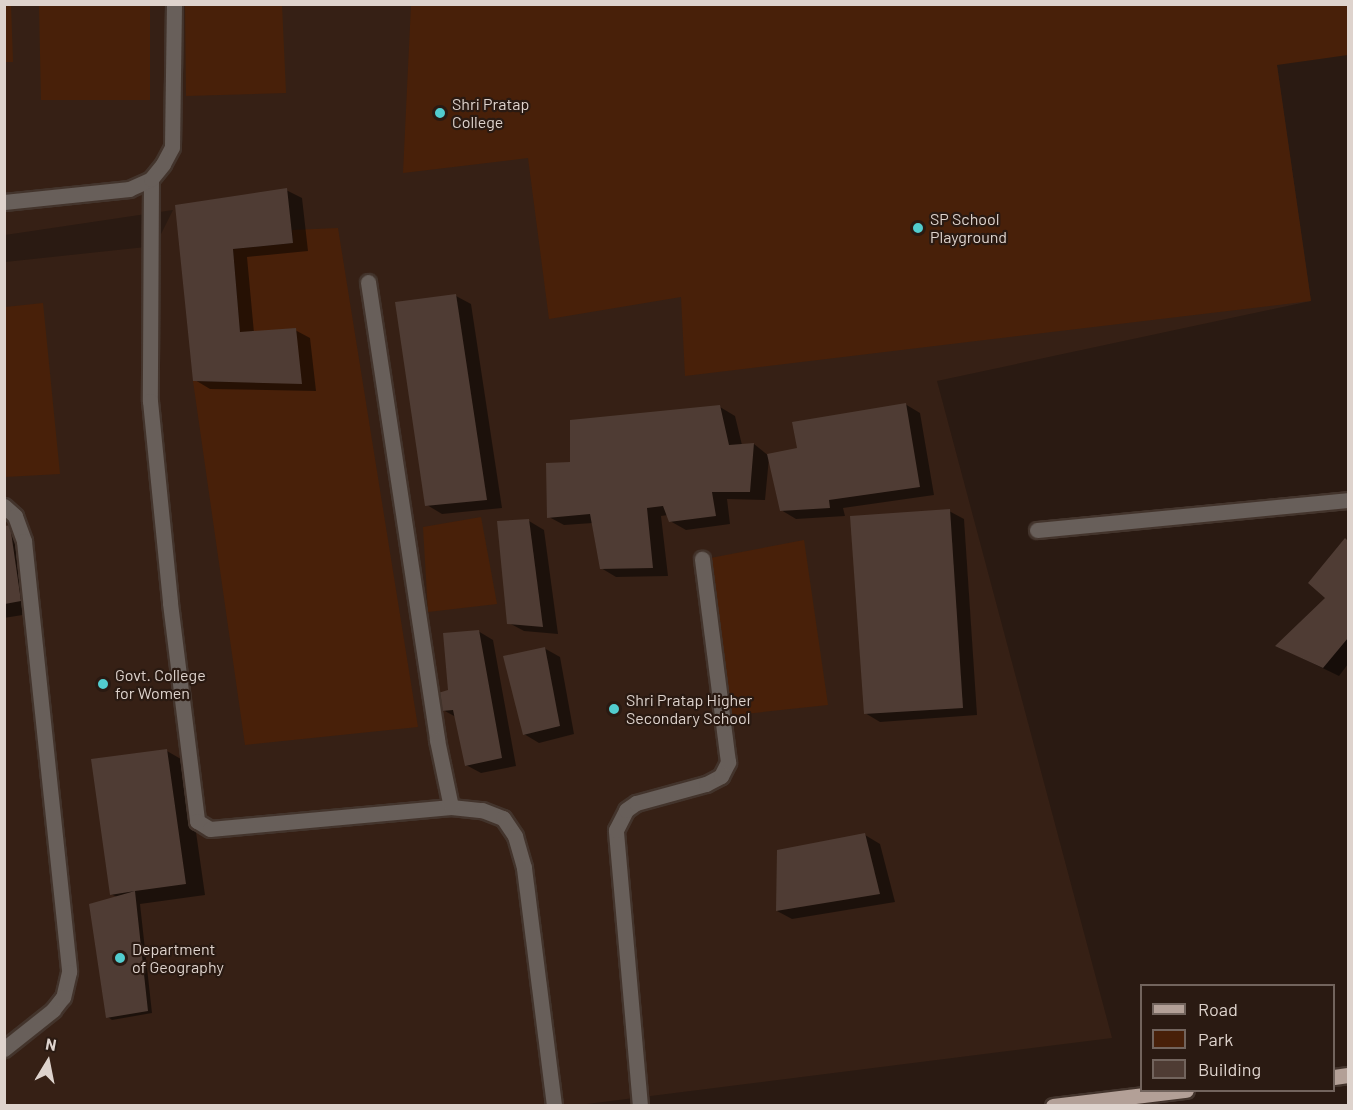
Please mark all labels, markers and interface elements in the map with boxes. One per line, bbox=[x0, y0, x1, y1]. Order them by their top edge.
place label: Shri Pratap College bbox=[452, 94, 529, 132]
marker: Shri Pratap College bbox=[433, 106, 447, 120]
place label: SP School Playground bbox=[930, 209, 1007, 247]
marker: SP School Playground bbox=[911, 221, 925, 235]
place label: Govt. College for Women bbox=[115, 665, 206, 703]
marker: Govt. College for Women bbox=[96, 677, 110, 691]
place label: Shri Pratap Higher Secondary School bbox=[626, 690, 752, 728]
marker: Shri Pratap Higher Secondary School bbox=[607, 702, 621, 716]
place label: Department of Geography bbox=[132, 939, 224, 977]
marker: Department of Geography bbox=[113, 951, 127, 965]
legend bbox=[1140, 984, 1335, 1092]
text: Road bbox=[1198, 998, 1238, 1020]
text: Park bbox=[1198, 1028, 1233, 1050]
north arrow bbox=[18, 1032, 78, 1092]
text: N bbox=[44, 1034, 58, 1054]
text: Building bbox=[1198, 1058, 1261, 1080]

